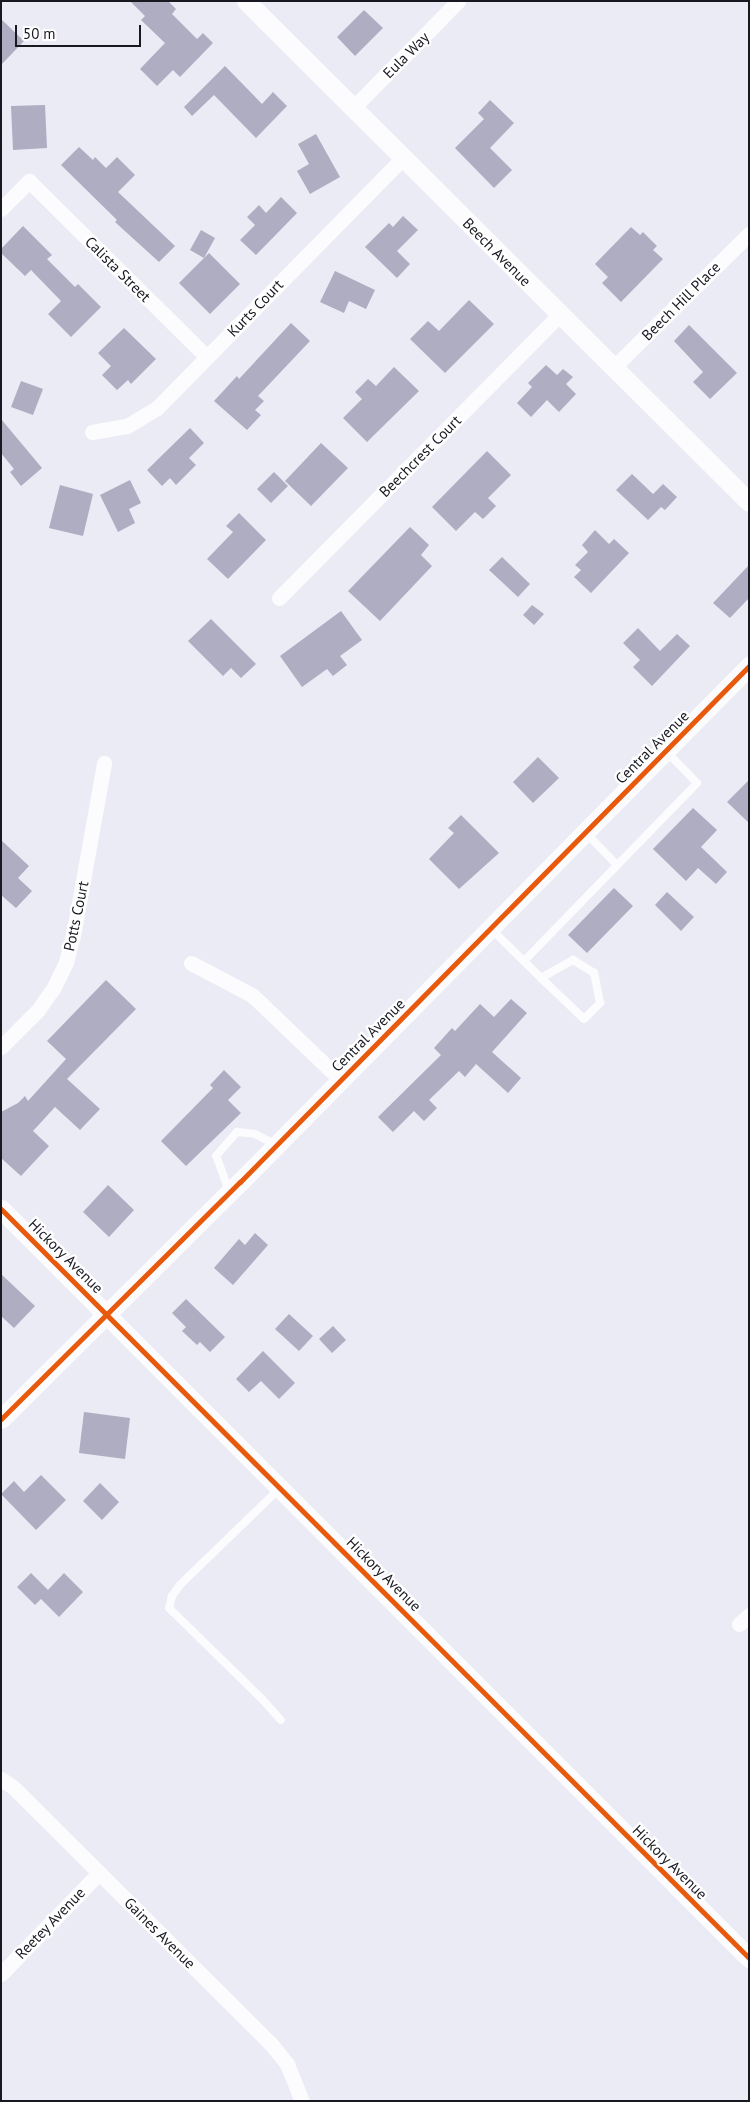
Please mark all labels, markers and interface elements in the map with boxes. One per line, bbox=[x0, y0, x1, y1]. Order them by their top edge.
scale bar bbox=[18, 15, 144, 47]
text: 50 m bbox=[23, 24, 56, 43]
street label: Eula Way bbox=[379, 28, 433, 82]
street label: Beech Avenue bbox=[459, 214, 535, 290]
street label: Calista Street bbox=[81, 232, 155, 306]
street label: Beech Hill Place bbox=[638, 258, 724, 344]
street label: Kurts Court bbox=[223, 276, 287, 340]
street label: Beechcrest Court bbox=[375, 411, 465, 501]
street label: Central Avenue bbox=[611, 706, 693, 788]
street label: Potts Court bbox=[60, 879, 92, 953]
street label: Central Avenue bbox=[327, 994, 409, 1076]
street label: Hickory Avenue bbox=[25, 1215, 107, 1297]
street label: Hickory Avenue bbox=[343, 1533, 425, 1615]
street label: Hickory Avenue bbox=[629, 1821, 711, 1903]
street label: Reetey Avenue bbox=[11, 1883, 89, 1963]
street label: Gaines Avenue bbox=[121, 1894, 199, 1972]

